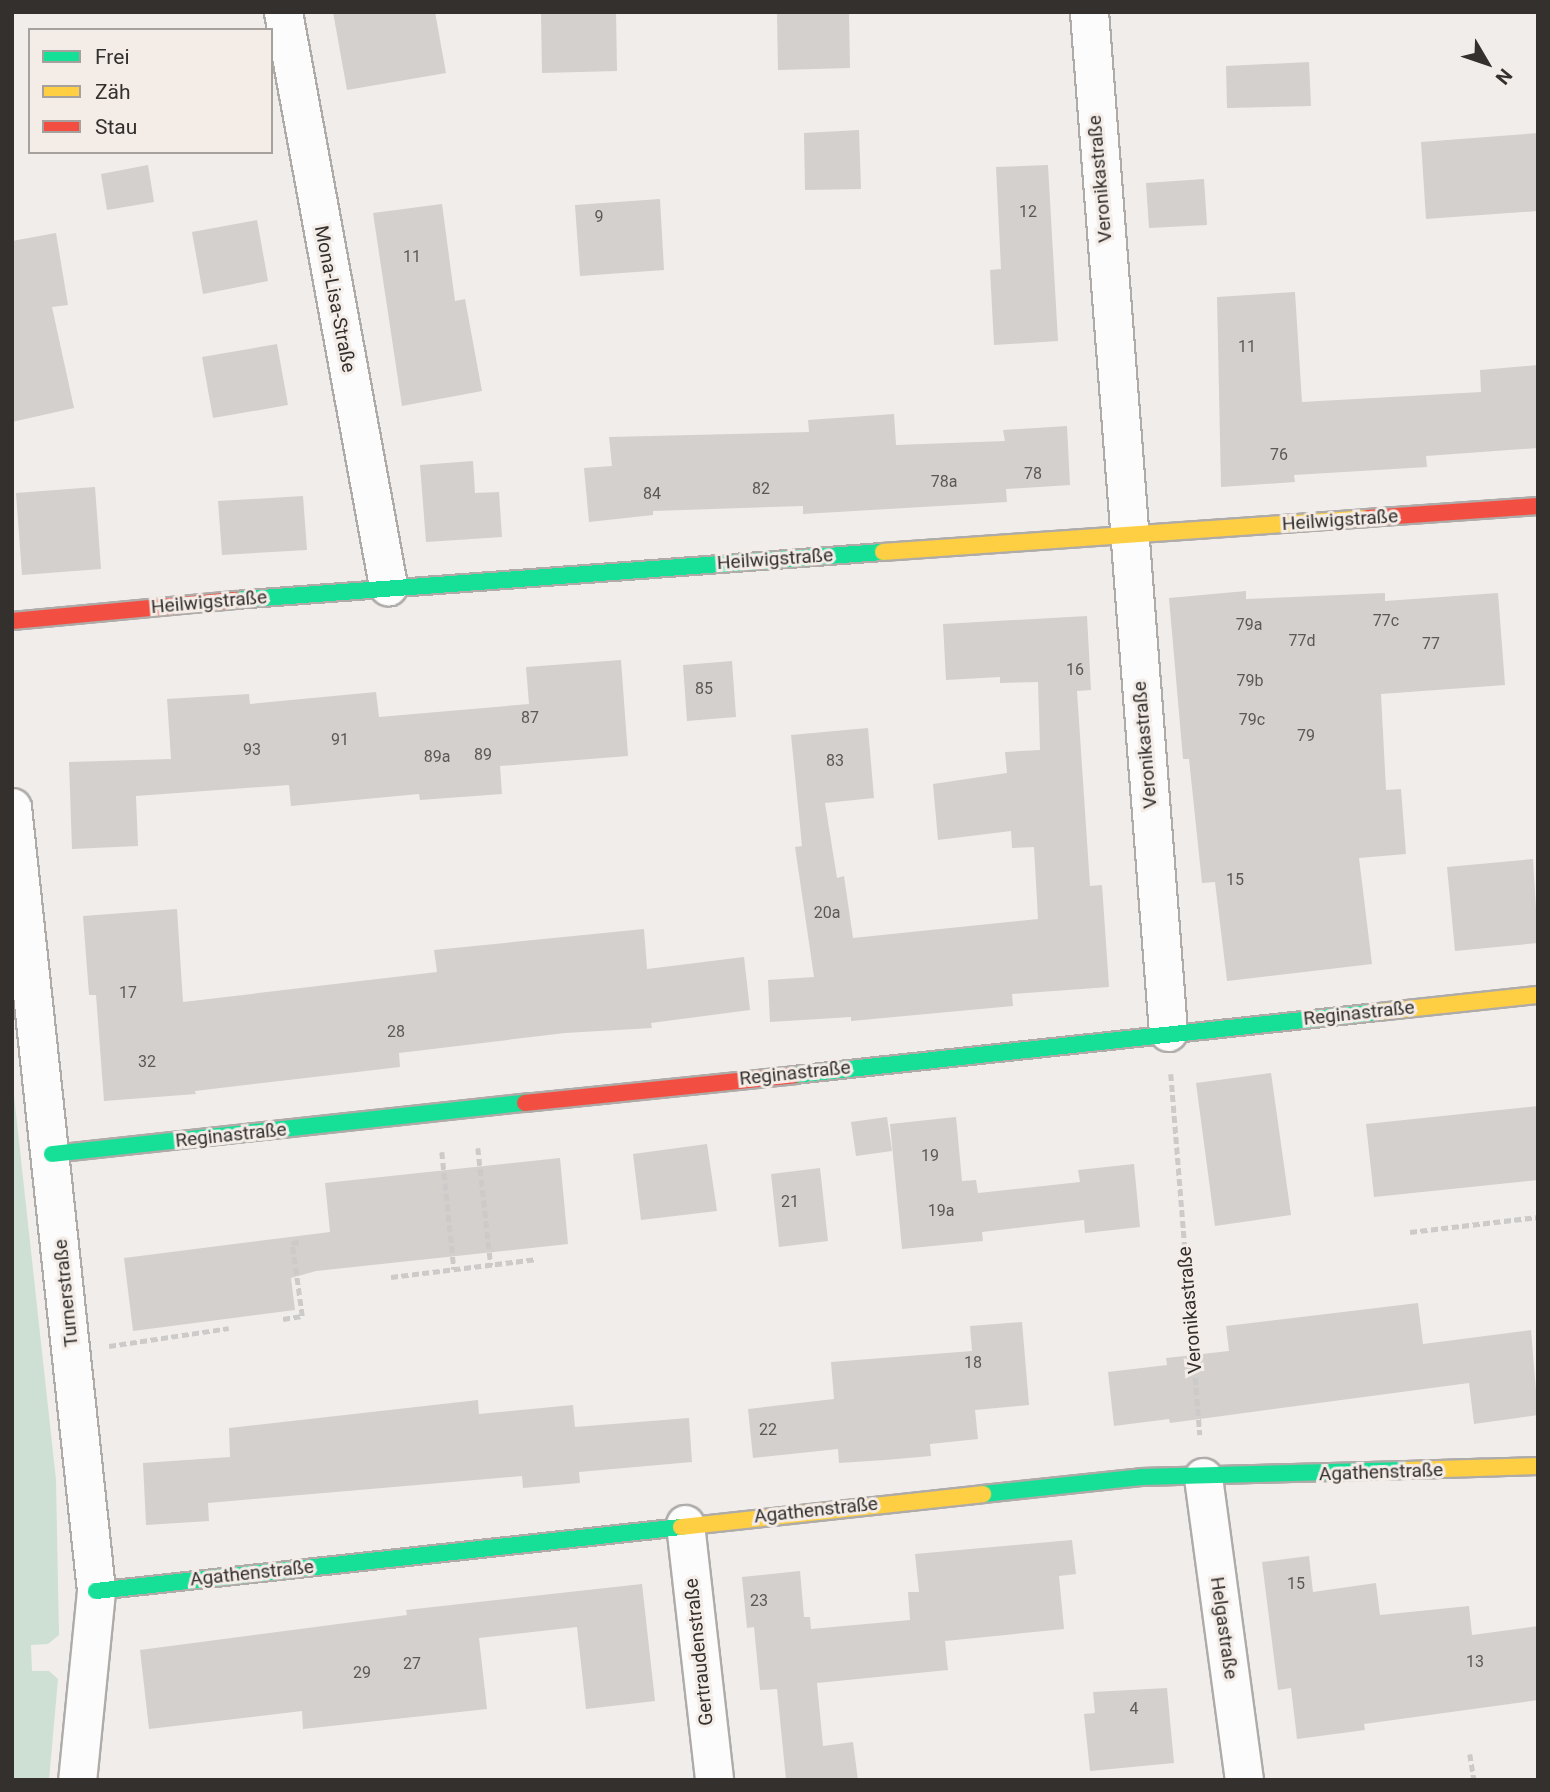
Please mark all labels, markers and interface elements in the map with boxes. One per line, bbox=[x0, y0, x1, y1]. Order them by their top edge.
legend bbox=[28, 28, 273, 154]
north arrow bbox=[1452, 28, 1522, 98]
text: Frei bbox=[95, 45, 130, 69]
text: N bbox=[1491, 64, 1517, 89]
text: Zäh bbox=[95, 80, 131, 104]
street label: Veronikastraße bbox=[1083, 114, 1117, 244]
text: Stau bbox=[95, 115, 137, 139]
house number: 12 bbox=[1019, 202, 1037, 222]
house number: 9 bbox=[595, 207, 603, 227]
street label: Mona-Lisa-Straße bbox=[310, 224, 360, 374]
house number: 11 bbox=[403, 247, 421, 267]
house number: 11 bbox=[1238, 337, 1256, 357]
house number: 76 bbox=[1270, 445, 1288, 465]
house number: 78 bbox=[1024, 464, 1042, 484]
house number: 78a bbox=[931, 472, 957, 492]
house number: 82 bbox=[752, 479, 770, 499]
house number: 84 bbox=[643, 484, 661, 504]
street label: Heilwigstraße bbox=[1281, 505, 1399, 535]
street label: Heilwigstraße bbox=[716, 544, 834, 574]
street label: Heilwigstraße bbox=[150, 586, 268, 618]
house number: 77c bbox=[1373, 611, 1399, 631]
house number: 79a bbox=[1236, 615, 1262, 635]
house number: 77d bbox=[1288, 631, 1316, 651]
house number: 77 bbox=[1422, 634, 1440, 654]
house number: 16 bbox=[1066, 660, 1084, 680]
house number: 79b bbox=[1237, 671, 1263, 691]
house number: 85 bbox=[695, 679, 713, 699]
street label: Veronikastraße bbox=[1128, 680, 1162, 810]
house number: 87 bbox=[521, 708, 539, 728]
house number: 79c bbox=[1239, 710, 1265, 730]
house number: 79 bbox=[1297, 726, 1315, 746]
house number: 91 bbox=[331, 730, 349, 750]
house number: 93 bbox=[243, 740, 261, 760]
house number: 89 bbox=[474, 745, 492, 765]
house number: 89a bbox=[424, 747, 450, 767]
house number: 83 bbox=[826, 751, 844, 771]
house number: 15 bbox=[1226, 870, 1244, 890]
house number: 20a bbox=[814, 903, 840, 923]
house number: 17 bbox=[119, 983, 137, 1003]
street label: Reginastraße bbox=[1302, 996, 1416, 1030]
house number: 28 bbox=[387, 1022, 405, 1042]
house number: 32 bbox=[138, 1052, 156, 1072]
street label: Reginastraße bbox=[738, 1056, 852, 1090]
street label: Reginastraße bbox=[174, 1118, 288, 1152]
house number: 19 bbox=[921, 1146, 939, 1166]
house number: 21 bbox=[781, 1192, 799, 1212]
house number: 19a bbox=[928, 1201, 954, 1221]
street label: Turnerstraße bbox=[49, 1238, 83, 1348]
street label: Veronikastraße bbox=[1173, 1245, 1207, 1375]
house number: 18 bbox=[964, 1353, 982, 1373]
house number: 22 bbox=[759, 1420, 777, 1440]
street label: Agathenstraße bbox=[1318, 1458, 1444, 1486]
street label: Agathenstraße bbox=[753, 1492, 879, 1528]
street label: Agathenstraße bbox=[189, 1555, 315, 1591]
house number: 15 bbox=[1287, 1574, 1305, 1594]
street label: Helgastraße bbox=[1206, 1575, 1242, 1681]
street label: Gertraudenstraße bbox=[680, 1577, 718, 1727]
house number: 23 bbox=[750, 1591, 768, 1611]
house number: 13 bbox=[1466, 1652, 1484, 1672]
house number: 27 bbox=[403, 1654, 421, 1674]
house number: 29 bbox=[353, 1663, 371, 1683]
house number: 4 bbox=[1130, 1699, 1138, 1719]

